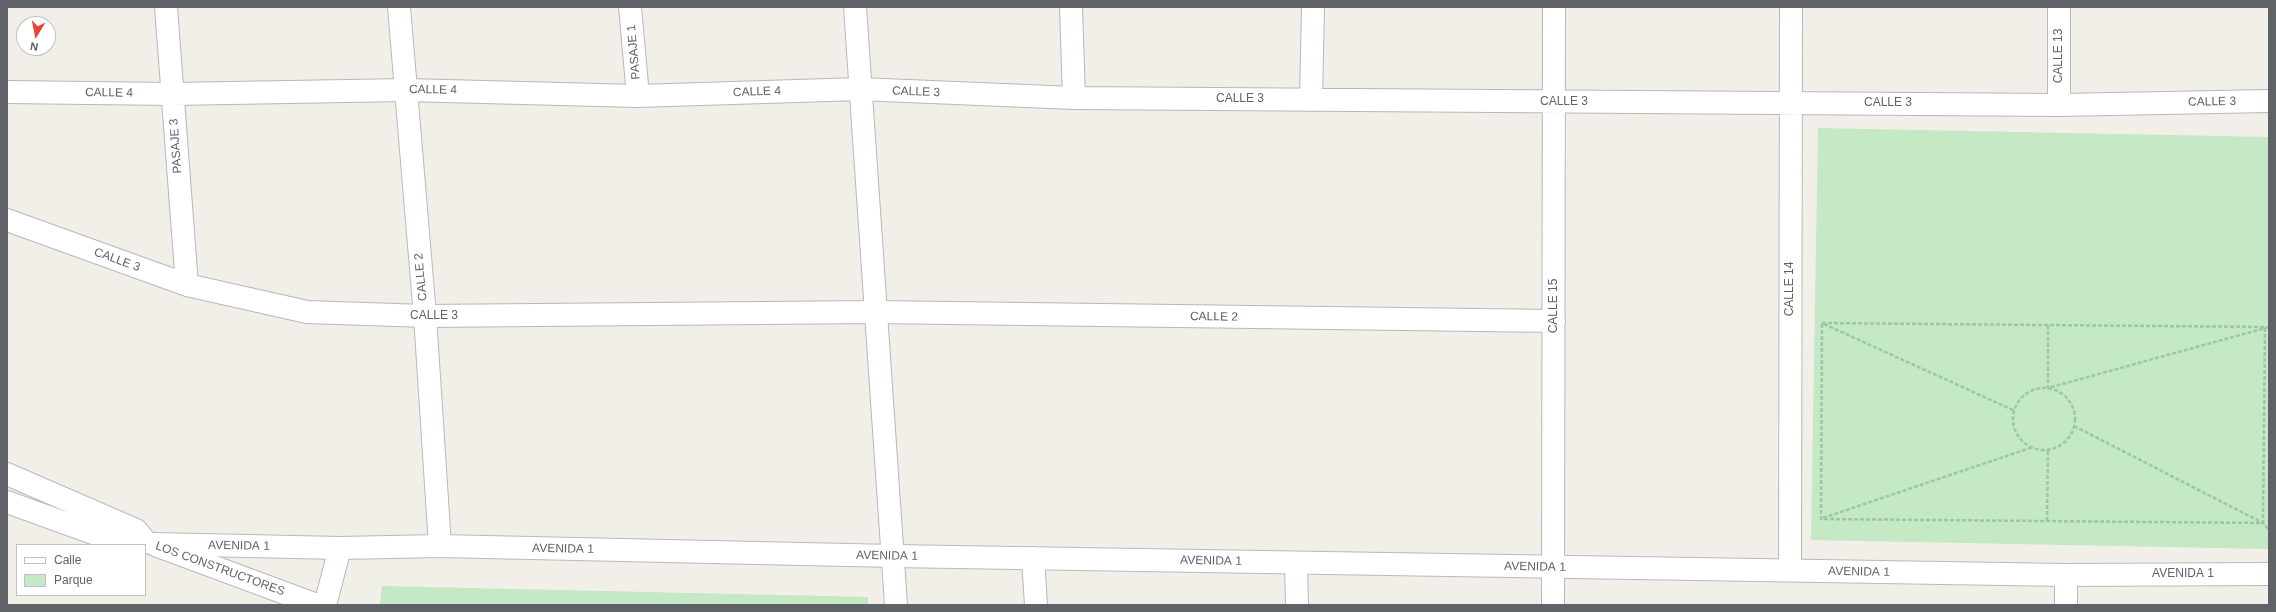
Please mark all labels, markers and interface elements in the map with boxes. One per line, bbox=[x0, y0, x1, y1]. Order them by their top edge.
north arrow bbox=[16, 16, 56, 56]
street label: PASAJE 1 bbox=[624, 24, 644, 80]
street label: CALLE 13 bbox=[2052, 29, 2066, 83]
text: N bbox=[29, 40, 39, 53]
street label: CALLE 4 bbox=[409, 82, 457, 98]
street label: CALLE 4 bbox=[733, 84, 781, 100]
street label: CALLE 3 bbox=[892, 84, 940, 100]
street label: CALLE 4 bbox=[85, 85, 133, 101]
street label: CALLE 3 bbox=[1216, 92, 1264, 106]
street label: CALLE 3 bbox=[2188, 94, 2236, 110]
street label: CALLE 3 bbox=[1540, 95, 1588, 109]
street label: CALLE 3 bbox=[1864, 96, 1912, 110]
street label: PASAJE 3 bbox=[167, 118, 185, 174]
street label: CALLE 3 bbox=[92, 245, 142, 275]
street label: CALLE 2 bbox=[412, 252, 430, 302]
street label: CALLE 14 bbox=[1783, 262, 1797, 316]
street label: CALLE 15 bbox=[1547, 279, 1561, 333]
street label: CALLE 3 bbox=[410, 309, 458, 323]
street label: CALLE 2 bbox=[1190, 309, 1238, 325]
street label: AVENIDA 1 bbox=[208, 538, 270, 554]
street label: LOS CONSTRUCTORES bbox=[153, 539, 287, 599]
street label: AVENIDA 1 bbox=[532, 541, 594, 557]
legend bbox=[16, 544, 146, 596]
street label: AVENIDA 1 bbox=[856, 548, 918, 564]
text: Calle bbox=[54, 553, 81, 567]
street label: AVENIDA 1 bbox=[1180, 553, 1242, 569]
street label: AVENIDA 1 bbox=[1504, 559, 1566, 575]
street label: AVENIDA 1 bbox=[1828, 564, 1890, 580]
street label: AVENIDA 1 bbox=[2152, 567, 2214, 581]
text: Parque bbox=[54, 573, 93, 587]

